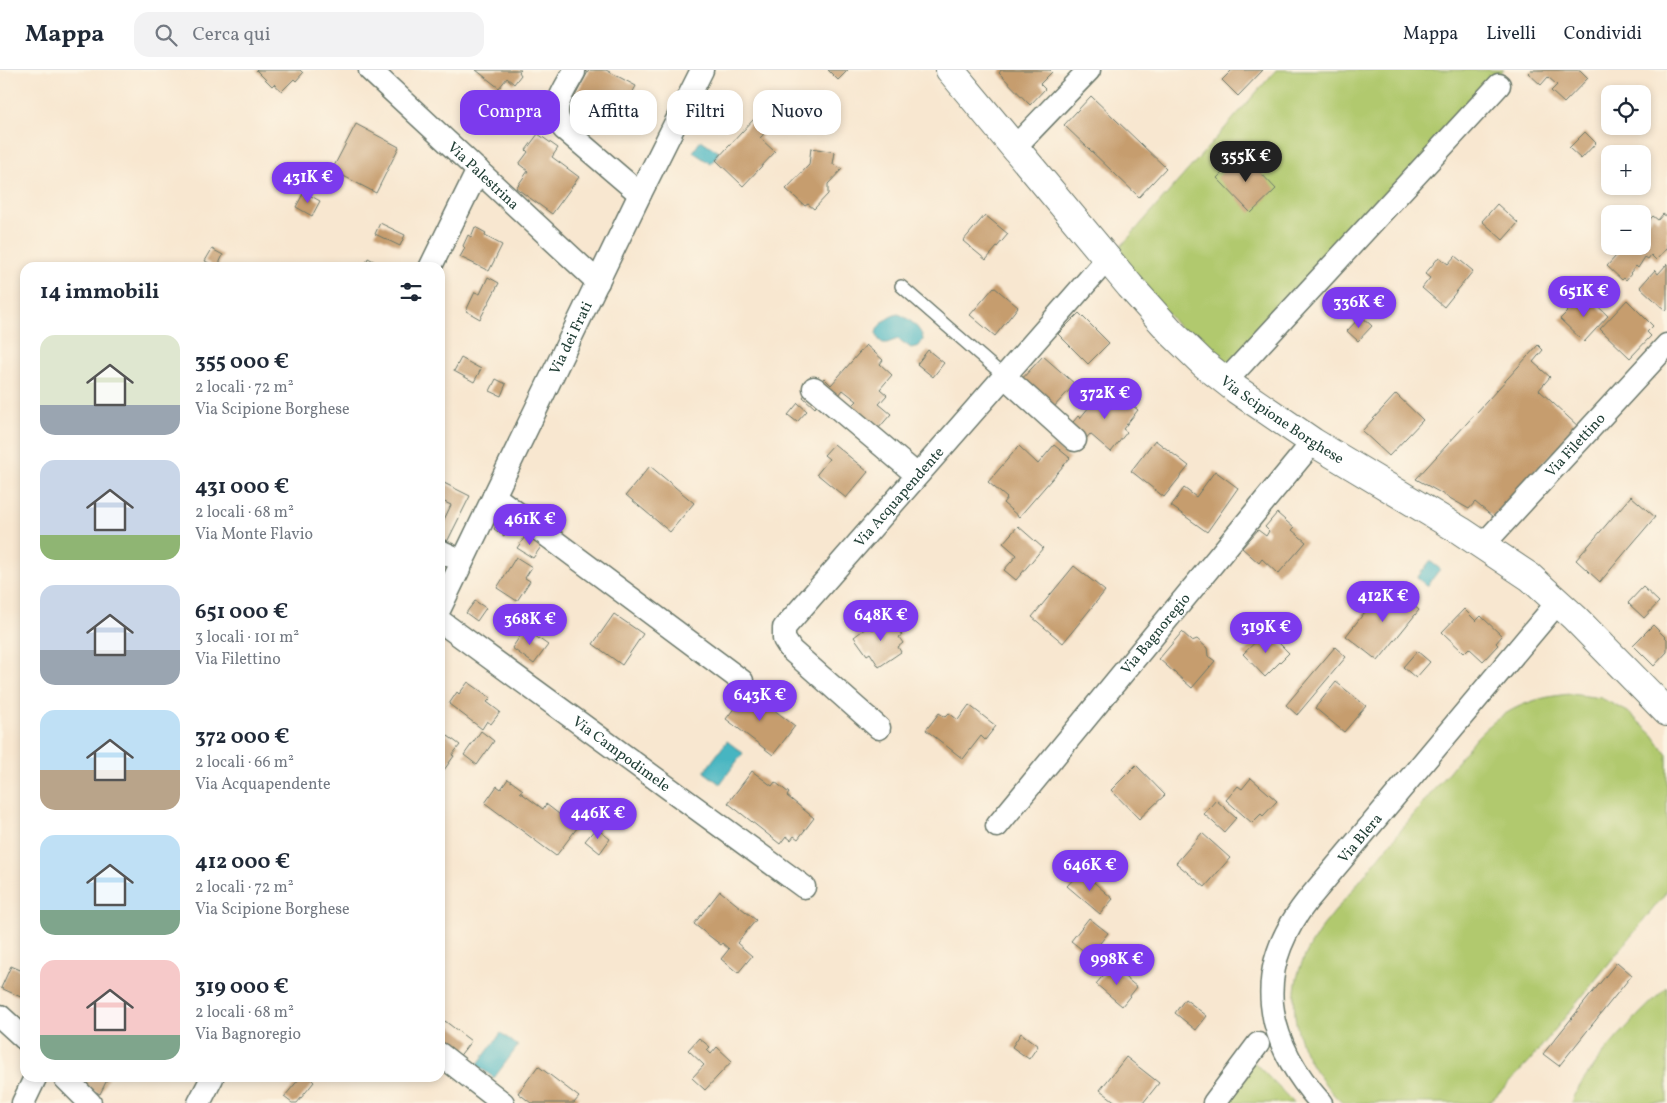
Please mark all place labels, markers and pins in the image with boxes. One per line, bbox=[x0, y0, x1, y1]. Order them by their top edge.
pin: 355K € bbox=[1205, 140, 1287, 183]
pin: 431K € bbox=[267, 162, 349, 204]
pin: 651K € bbox=[1543, 276, 1625, 318]
pin: 336K € bbox=[1318, 286, 1400, 329]
pin: 372K € bbox=[1064, 378, 1146, 420]
pin: 461K € bbox=[489, 504, 571, 546]
pin: 412K € bbox=[1342, 580, 1424, 623]
pin: 648K € bbox=[840, 600, 922, 642]
pin: 368K € bbox=[489, 604, 571, 646]
pin: 319K € bbox=[1225, 612, 1307, 654]
pin: 643K € bbox=[719, 680, 801, 722]
pin: 446K € bbox=[557, 798, 639, 840]
pin: 646K € bbox=[1049, 850, 1131, 892]
pin: 998K € bbox=[1076, 944, 1158, 986]

